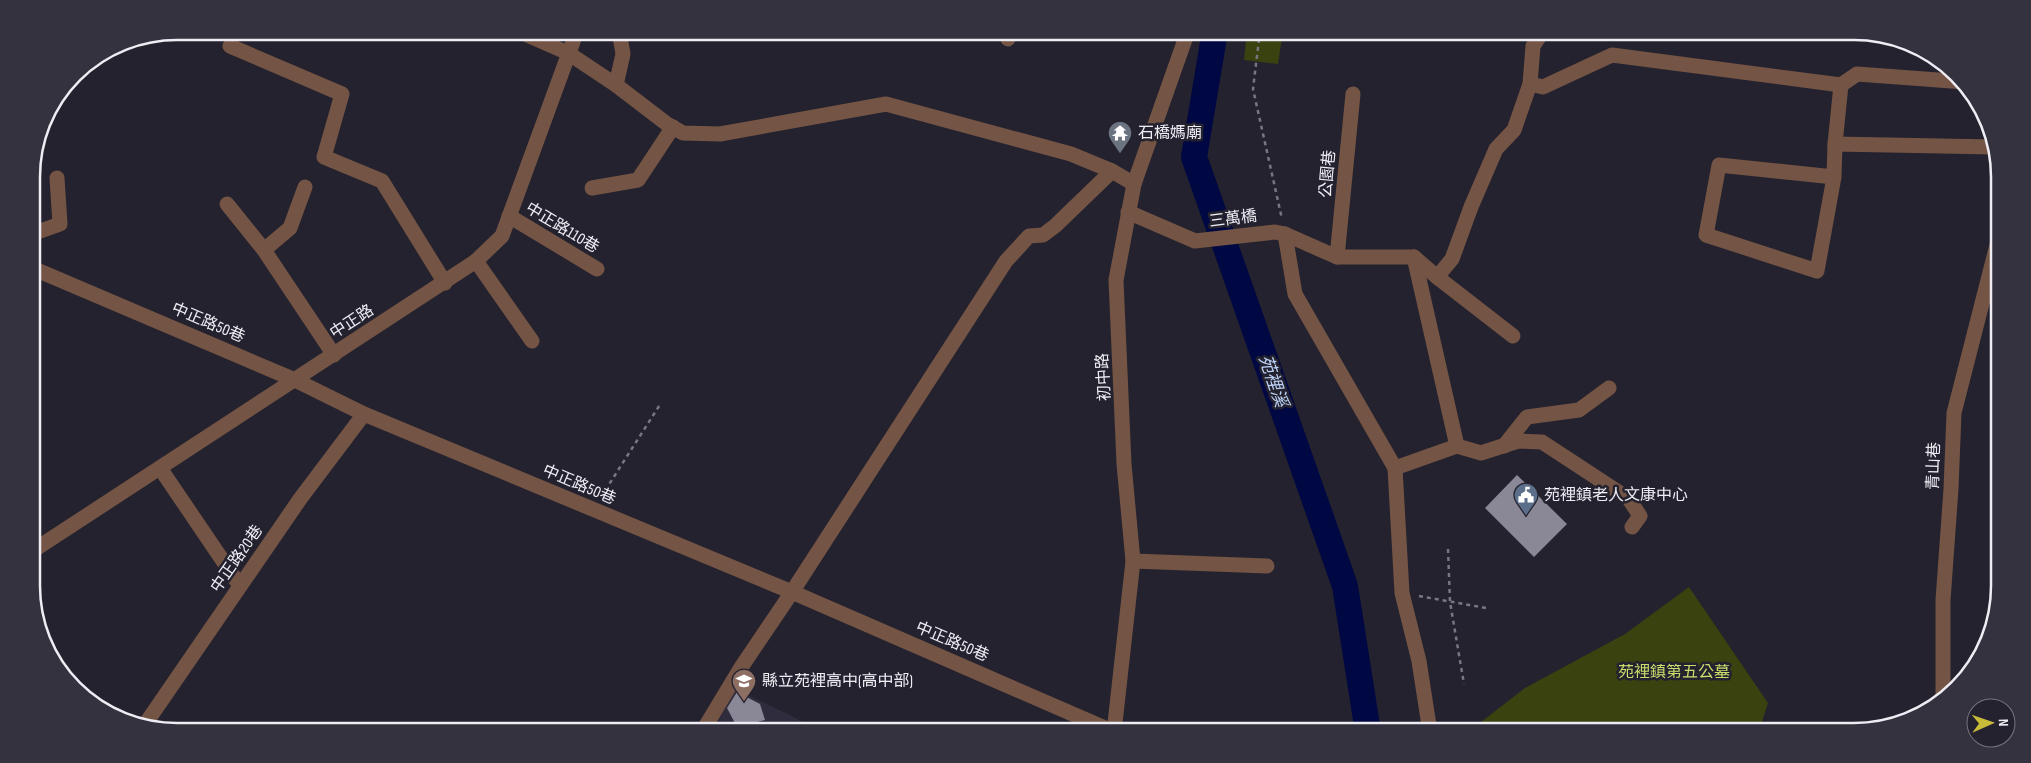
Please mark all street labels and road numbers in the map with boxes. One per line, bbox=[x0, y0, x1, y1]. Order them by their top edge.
street label: 公園巷 bbox=[1316, 149, 1340, 199]
street label: 中正路110巷 bbox=[522, 199, 602, 257]
street label: 三萬橋 bbox=[1208, 207, 1258, 231]
street label: 中正路50巷 bbox=[169, 299, 247, 347]
street label: 中正路 bbox=[327, 301, 377, 343]
street label: 初中路 bbox=[1093, 353, 1115, 401]
street label: 青山巷 bbox=[1924, 442, 1944, 490]
street label: 中正路50巷 bbox=[540, 461, 618, 509]
street label: 中正路20巷 bbox=[207, 522, 267, 596]
street label: 中正路50巷 bbox=[913, 618, 991, 666]

